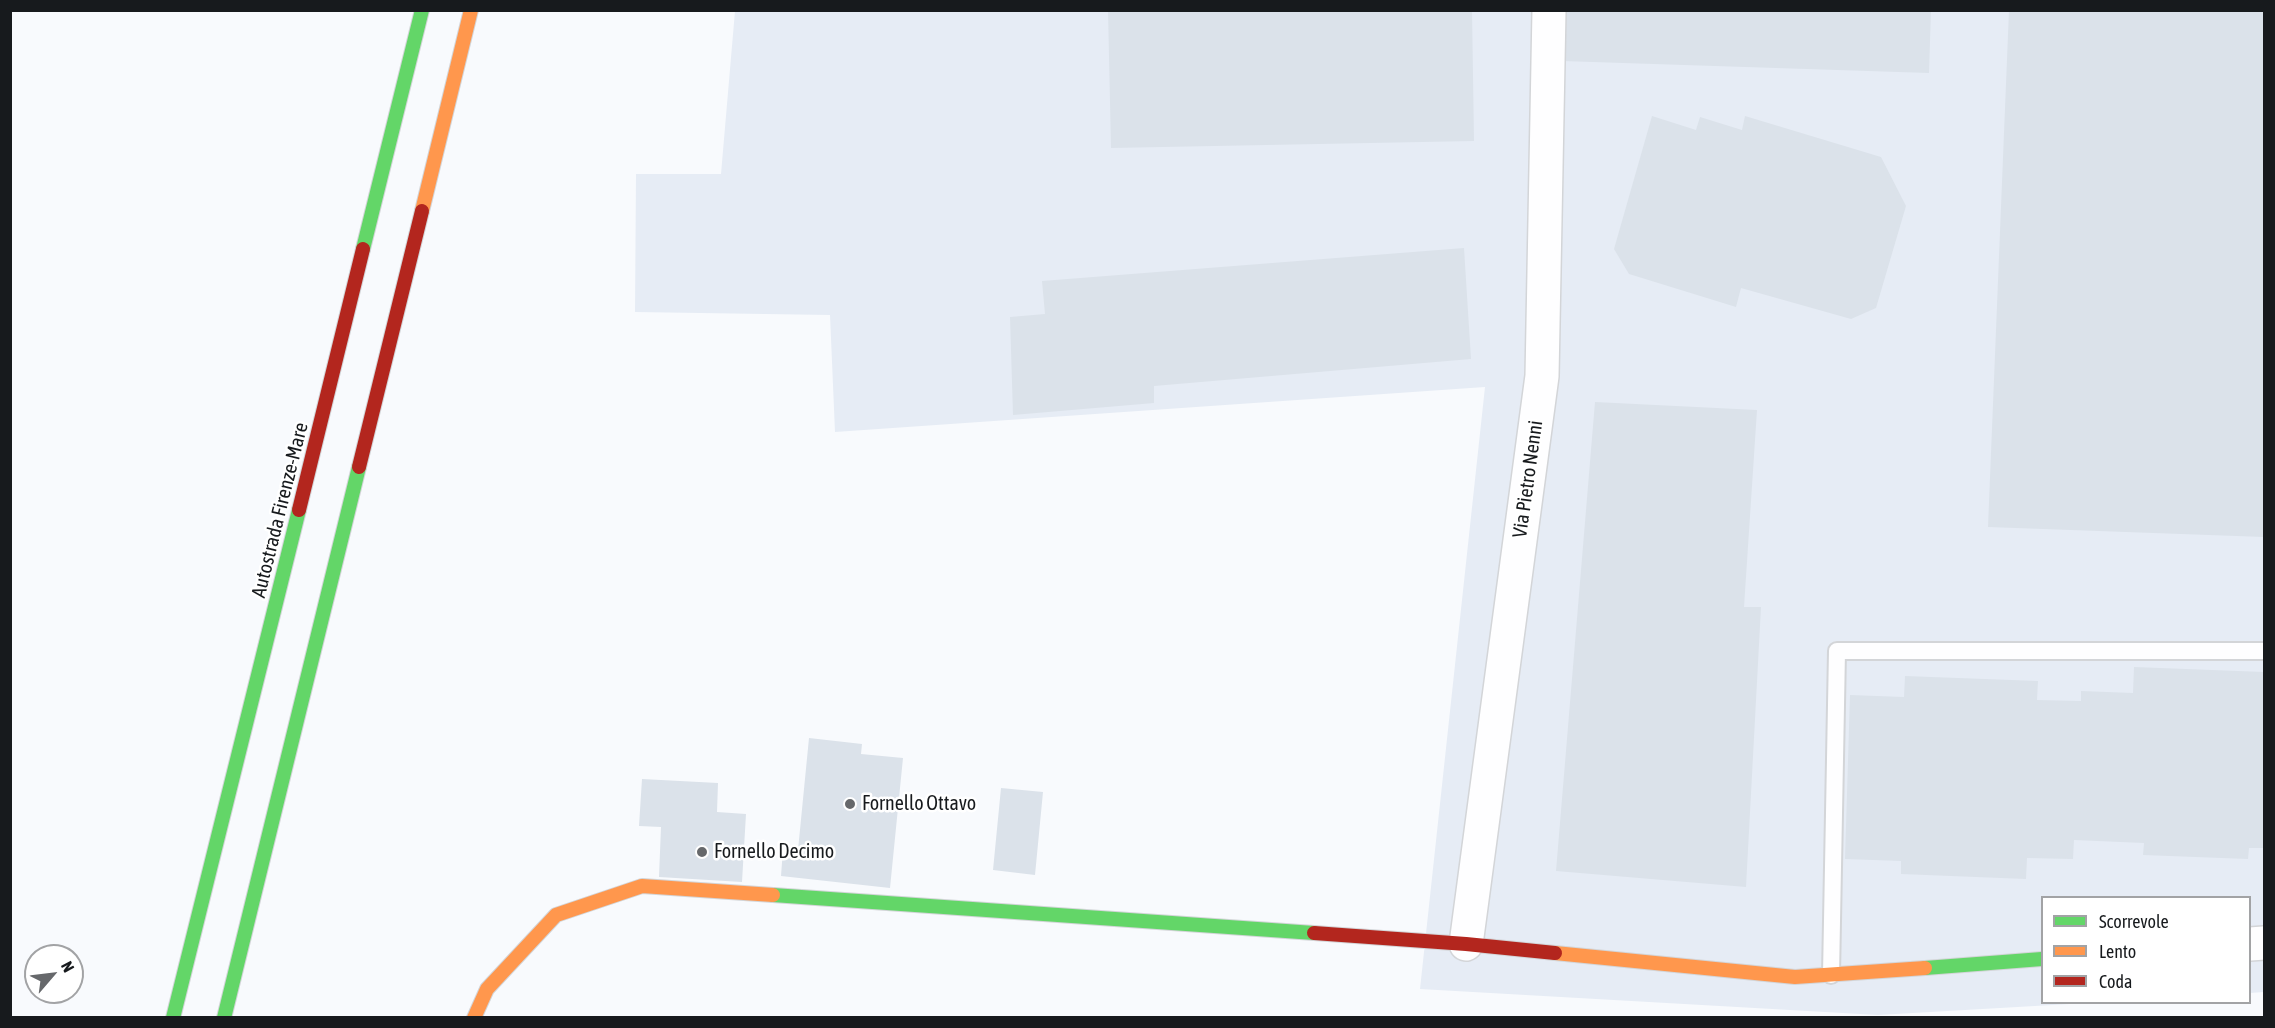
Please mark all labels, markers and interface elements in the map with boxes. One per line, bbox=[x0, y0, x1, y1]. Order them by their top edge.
street label: Via Pietro Nenni bbox=[1508, 419, 1548, 539]
street label: Autostrada Firenze-Mare bbox=[247, 420, 313, 600]
place label: Fornello Ottavo bbox=[862, 792, 976, 816]
marker: Fornello Ottavo bbox=[843, 797, 857, 811]
place label: Fornello Decimo bbox=[714, 840, 834, 864]
marker: Fornello Decimo bbox=[695, 845, 709, 859]
legend bbox=[2041, 896, 2251, 1004]
text: Scorrevole bbox=[2099, 911, 2169, 932]
text: Lento bbox=[2099, 941, 2136, 962]
north arrow bbox=[24, 944, 84, 1004]
text: N bbox=[58, 958, 78, 975]
text: Coda bbox=[2099, 971, 2132, 992]

